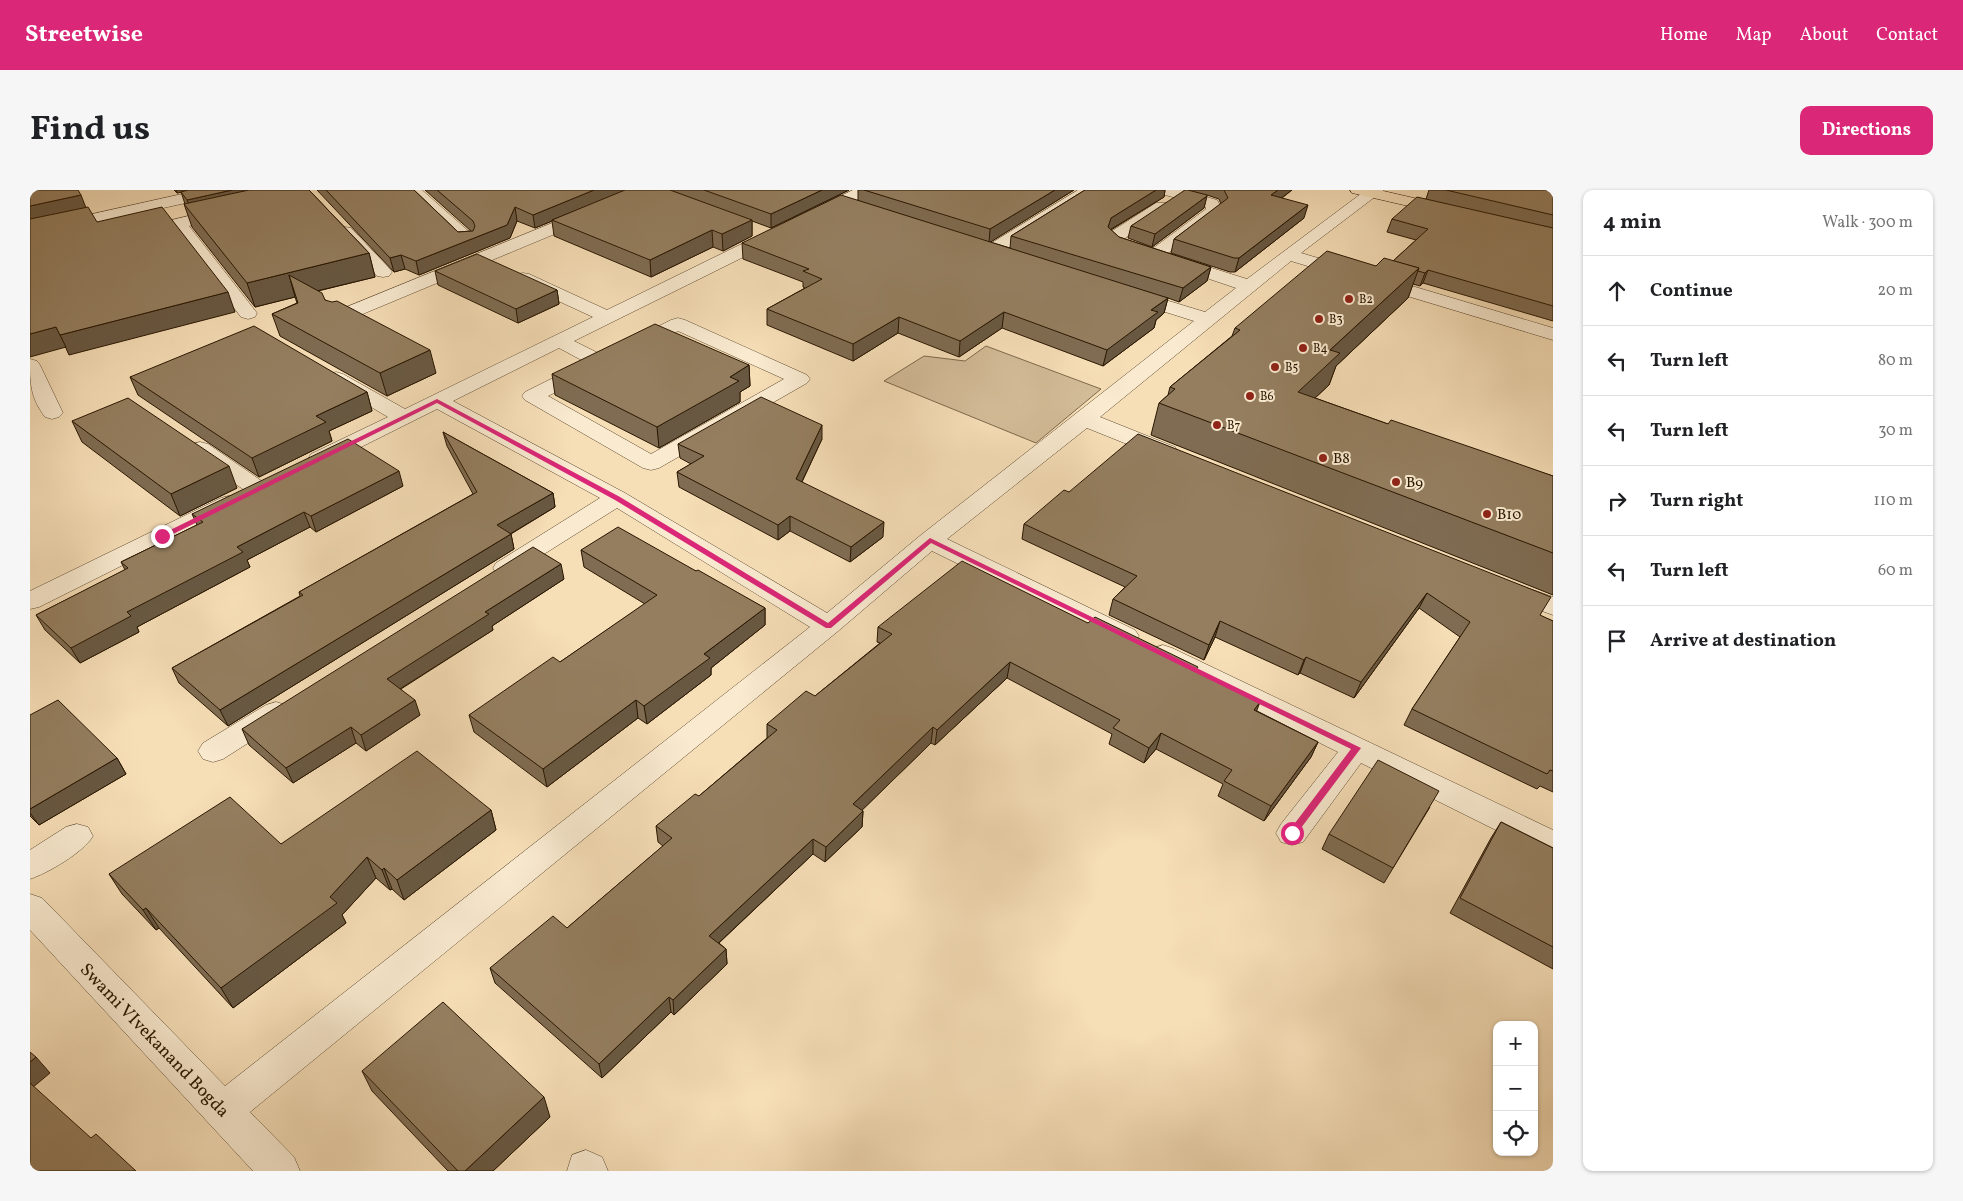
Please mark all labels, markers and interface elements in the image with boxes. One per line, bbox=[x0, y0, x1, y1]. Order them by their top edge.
text: Streetwise bbox=[25, 18, 143, 52]
text: Home bbox=[1660, 23, 1708, 48]
text: Map bbox=[1736, 23, 1772, 48]
text: About bbox=[1800, 23, 1848, 48]
text: Contact bbox=[1876, 23, 1938, 48]
text: Find us bbox=[30, 106, 150, 154]
button: Directions bbox=[1800, 106, 1933, 155]
text: 4 min bbox=[1603, 208, 1662, 237]
text: Walk · 300 m bbox=[1822, 212, 1913, 234]
icon: ahead bbox=[1603, 277, 1631, 305]
text: Continue bbox=[1650, 278, 1733, 304]
text: 20 m bbox=[1878, 280, 1913, 302]
place label: B2 bbox=[1359, 292, 1373, 308]
marker: B2 bbox=[1343, 293, 1355, 305]
place label: B3 bbox=[1329, 312, 1343, 328]
marker: B3 bbox=[1313, 313, 1325, 325]
place label: B4 bbox=[1313, 341, 1328, 357]
marker: B4 bbox=[1297, 342, 1309, 354]
icon: left bbox=[1603, 347, 1631, 375]
text: Turn left bbox=[1650, 348, 1729, 374]
text: 80 m bbox=[1878, 350, 1913, 372]
place label: B5 bbox=[1285, 360, 1298, 376]
marker: B5 bbox=[1269, 361, 1281, 373]
place label: B6 bbox=[1260, 389, 1274, 405]
marker: B6 bbox=[1244, 390, 1256, 402]
icon: left bbox=[1603, 417, 1631, 445]
place label: B7 bbox=[1227, 418, 1240, 434]
text: Turn left bbox=[1650, 418, 1729, 444]
marker: B7 bbox=[1211, 419, 1223, 431]
text: 30 m bbox=[1878, 420, 1913, 442]
place label: B8 bbox=[1333, 449, 1350, 470]
marker: B8 bbox=[1317, 452, 1329, 464]
place label: B9 bbox=[1406, 473, 1423, 494]
marker: B9 bbox=[1390, 476, 1402, 488]
icon: right bbox=[1603, 487, 1631, 515]
text: Turn right bbox=[1650, 488, 1743, 514]
text: 110 m bbox=[1874, 490, 1913, 512]
place label: B10 bbox=[1497, 505, 1521, 526]
marker: B10 bbox=[1481, 508, 1493, 520]
route end bbox=[151, 525, 174, 548]
icon: left bbox=[1603, 557, 1631, 585]
text: Turn left bbox=[1650, 558, 1729, 584]
text: 60 m bbox=[1878, 560, 1913, 582]
icon: arrive bbox=[1603, 627, 1631, 655]
text: Arrive at destination bbox=[1650, 628, 1836, 654]
route start bbox=[1281, 822, 1304, 845]
street label: Swami VIvekanand Bogda bbox=[73, 958, 234, 1124]
map controls bbox=[1493, 1021, 1538, 1156]
button: + bbox=[1493, 1021, 1538, 1066]
button: − bbox=[1493, 1066, 1538, 1111]
button: locate bbox=[1493, 1111, 1538, 1156]

